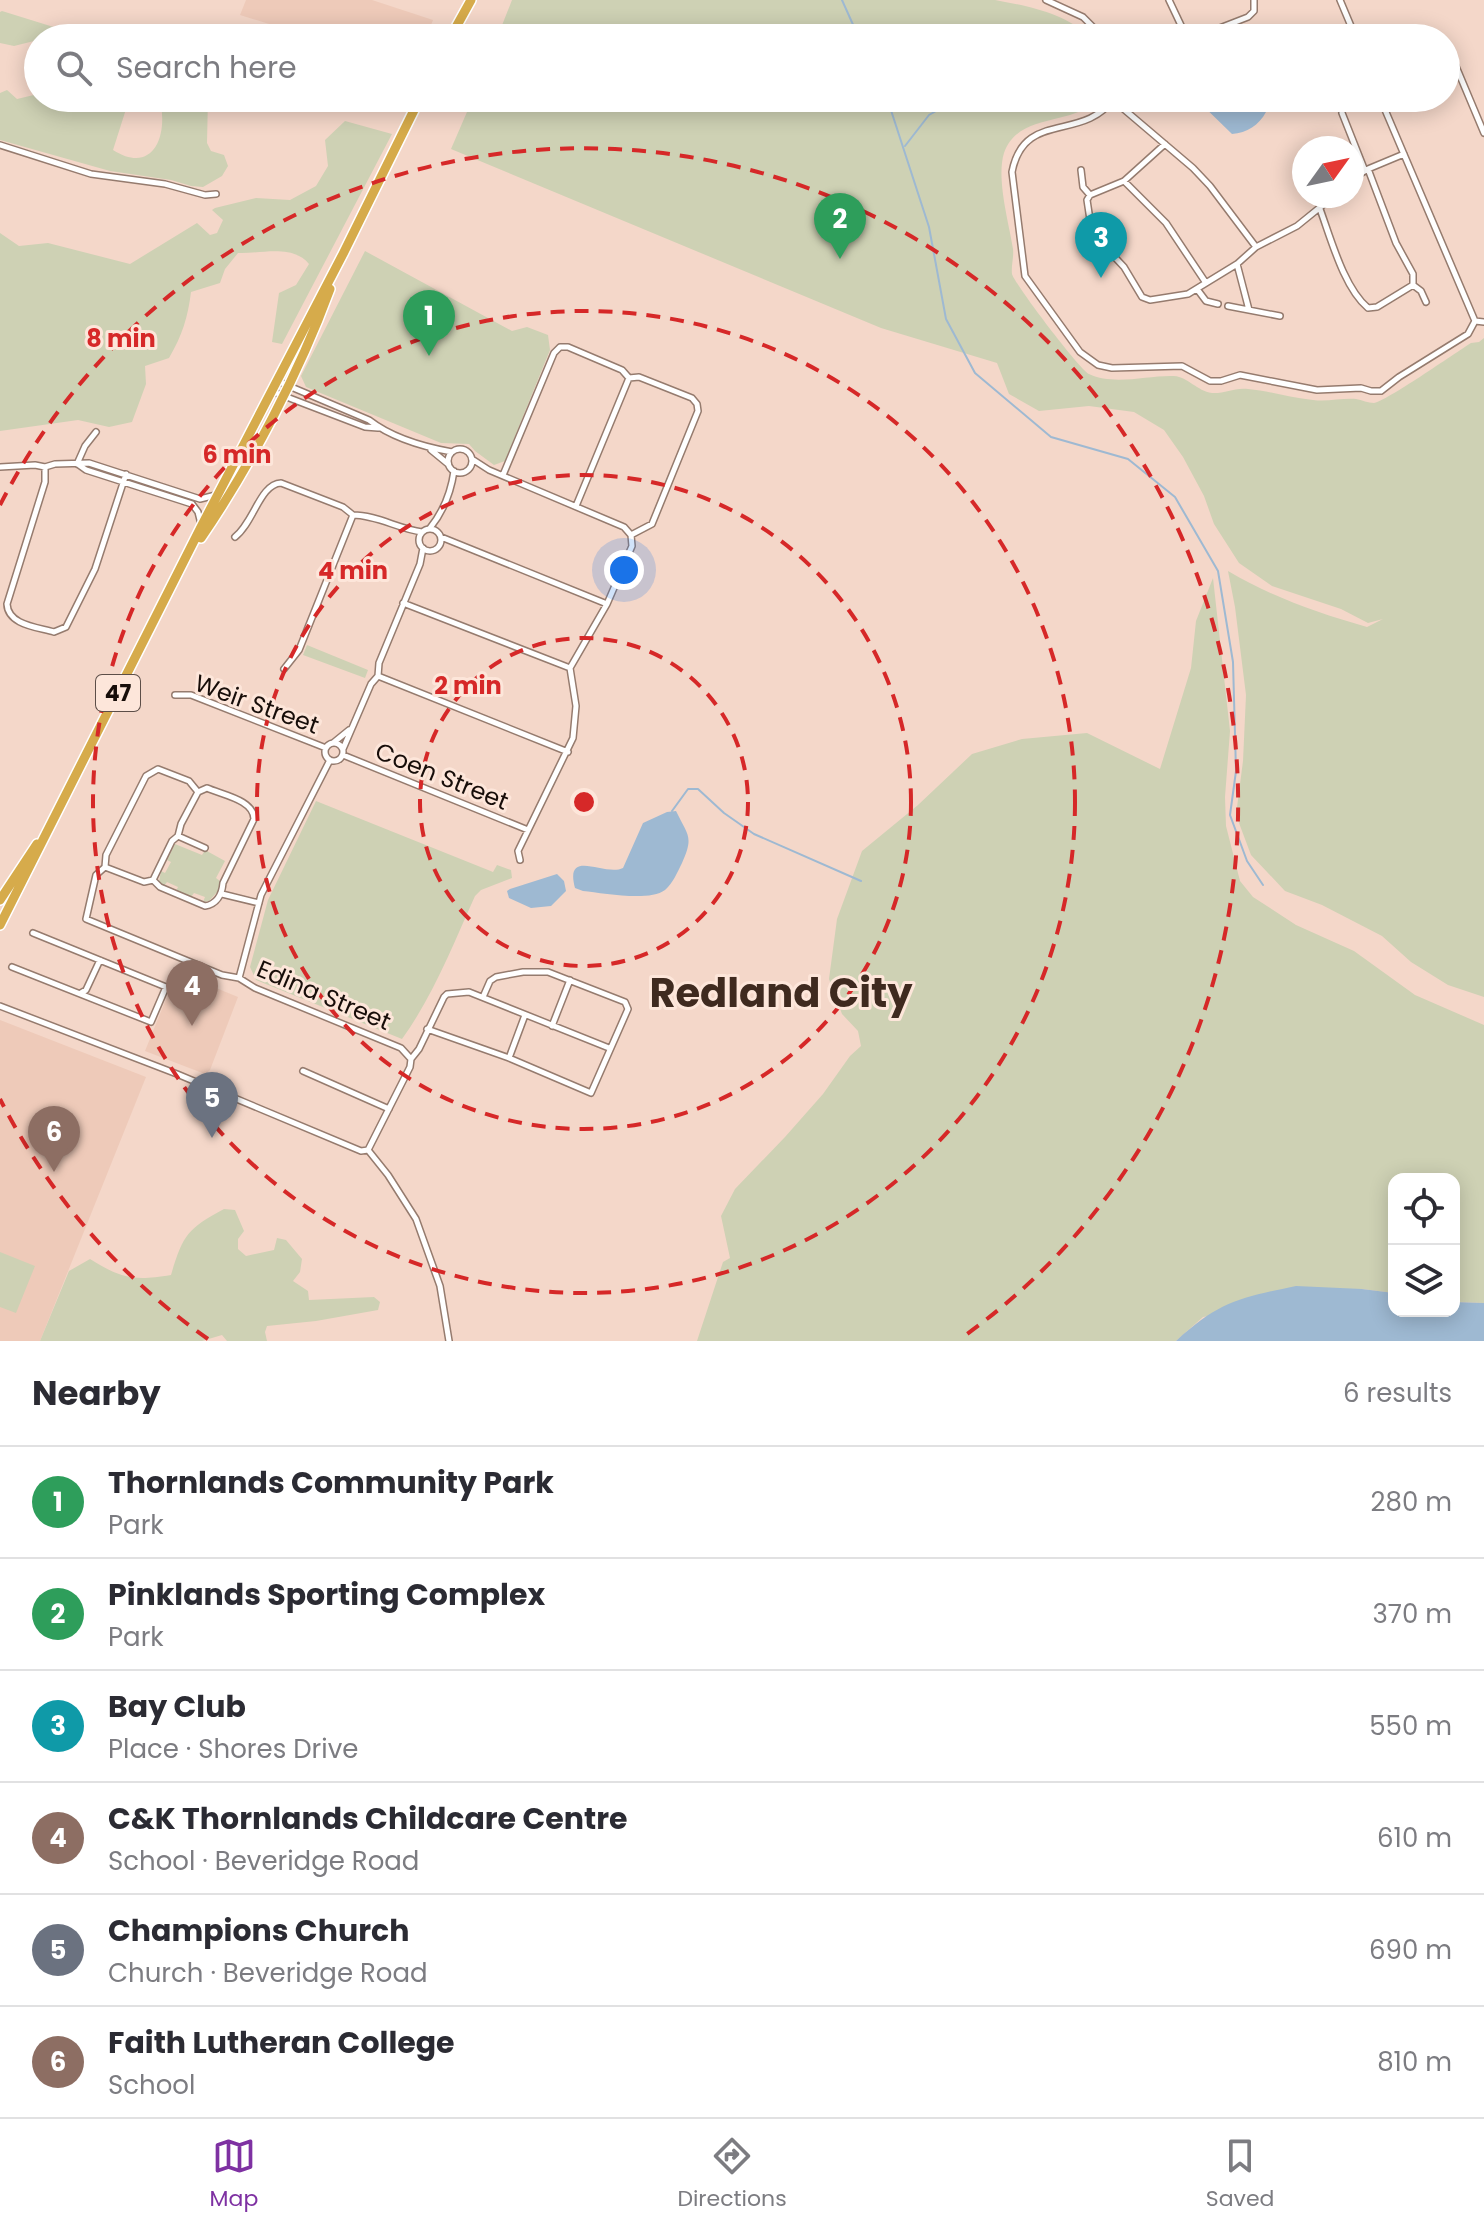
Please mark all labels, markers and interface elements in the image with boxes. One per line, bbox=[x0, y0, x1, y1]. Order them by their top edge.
search box bbox=[24, 24, 1460, 112]
icon: search bbox=[52, 46, 96, 90]
text: Search here bbox=[116, 46, 297, 89]
north arrow bbox=[1292, 136, 1364, 208]
pin: 2 bbox=[814, 193, 866, 259]
pin: 3 bbox=[1075, 212, 1127, 278]
pin: 1 bbox=[403, 290, 455, 356]
text: 8 min bbox=[86, 322, 156, 355]
text: 6 min bbox=[202, 438, 272, 471]
your location bbox=[604, 550, 644, 590]
text: 4 min bbox=[318, 554, 388, 587]
street label: Weir Street bbox=[190, 666, 324, 742]
text: 2 min bbox=[434, 669, 502, 702]
road number: 47 bbox=[96, 675, 140, 711]
street label: Coen Street bbox=[371, 734, 513, 818]
centre of rings bbox=[570, 788, 598, 816]
street label: Edina Street bbox=[252, 952, 396, 1038]
pin: 4 bbox=[166, 960, 218, 1026]
district label: Redland City bbox=[649, 965, 913, 1021]
pin: 5 bbox=[186, 1072, 238, 1138]
pin: 6 bbox=[28, 1106, 80, 1172]
map controls bbox=[1388, 1173, 1460, 1317]
button: locate bbox=[1388, 1173, 1460, 1245]
button: layers bbox=[1388, 1245, 1460, 1317]
text: Nearby bbox=[32, 1369, 161, 1417]
text: 6 results bbox=[1343, 1375, 1452, 1411]
text: Thornlands Community Park bbox=[108, 1461, 554, 1504]
text: 1 bbox=[53, 1484, 63, 1520]
text: 280 m bbox=[1371, 1484, 1452, 1520]
text: Park bbox=[108, 1507, 164, 1543]
text: Pinklands Sporting Complex bbox=[108, 1573, 545, 1616]
text: 2 bbox=[51, 1596, 65, 1632]
text: 370 m bbox=[1372, 1596, 1452, 1632]
text: Park bbox=[108, 1619, 164, 1655]
text: Bay Club bbox=[108, 1685, 246, 1728]
text: 3 bbox=[50, 1708, 66, 1744]
text: 550 m bbox=[1369, 1708, 1452, 1744]
text: Place · Shores Drive bbox=[108, 1731, 358, 1767]
text: C&K Thornlands Childcare Centre bbox=[108, 1797, 628, 1840]
text: 4 bbox=[49, 1820, 67, 1856]
text: 610 m bbox=[1377, 1820, 1452, 1856]
text: School · Beveridge Road bbox=[108, 1843, 419, 1879]
text: Champions Church bbox=[108, 1909, 409, 1952]
text: 5 bbox=[50, 1932, 66, 1968]
text: 690 m bbox=[1369, 1932, 1452, 1968]
text: Church · Beveridge Road bbox=[108, 1955, 428, 1991]
text: Faith Lutheran College bbox=[108, 2021, 455, 2064]
text: 6 bbox=[50, 2044, 66, 2080]
text: 810 m bbox=[1377, 2044, 1452, 2080]
text: School bbox=[108, 2067, 195, 2103]
tab: Map bbox=[210, 2134, 258, 2215]
tab: Directions bbox=[677, 2134, 787, 2215]
tab: Saved bbox=[1206, 2134, 1274, 2215]

